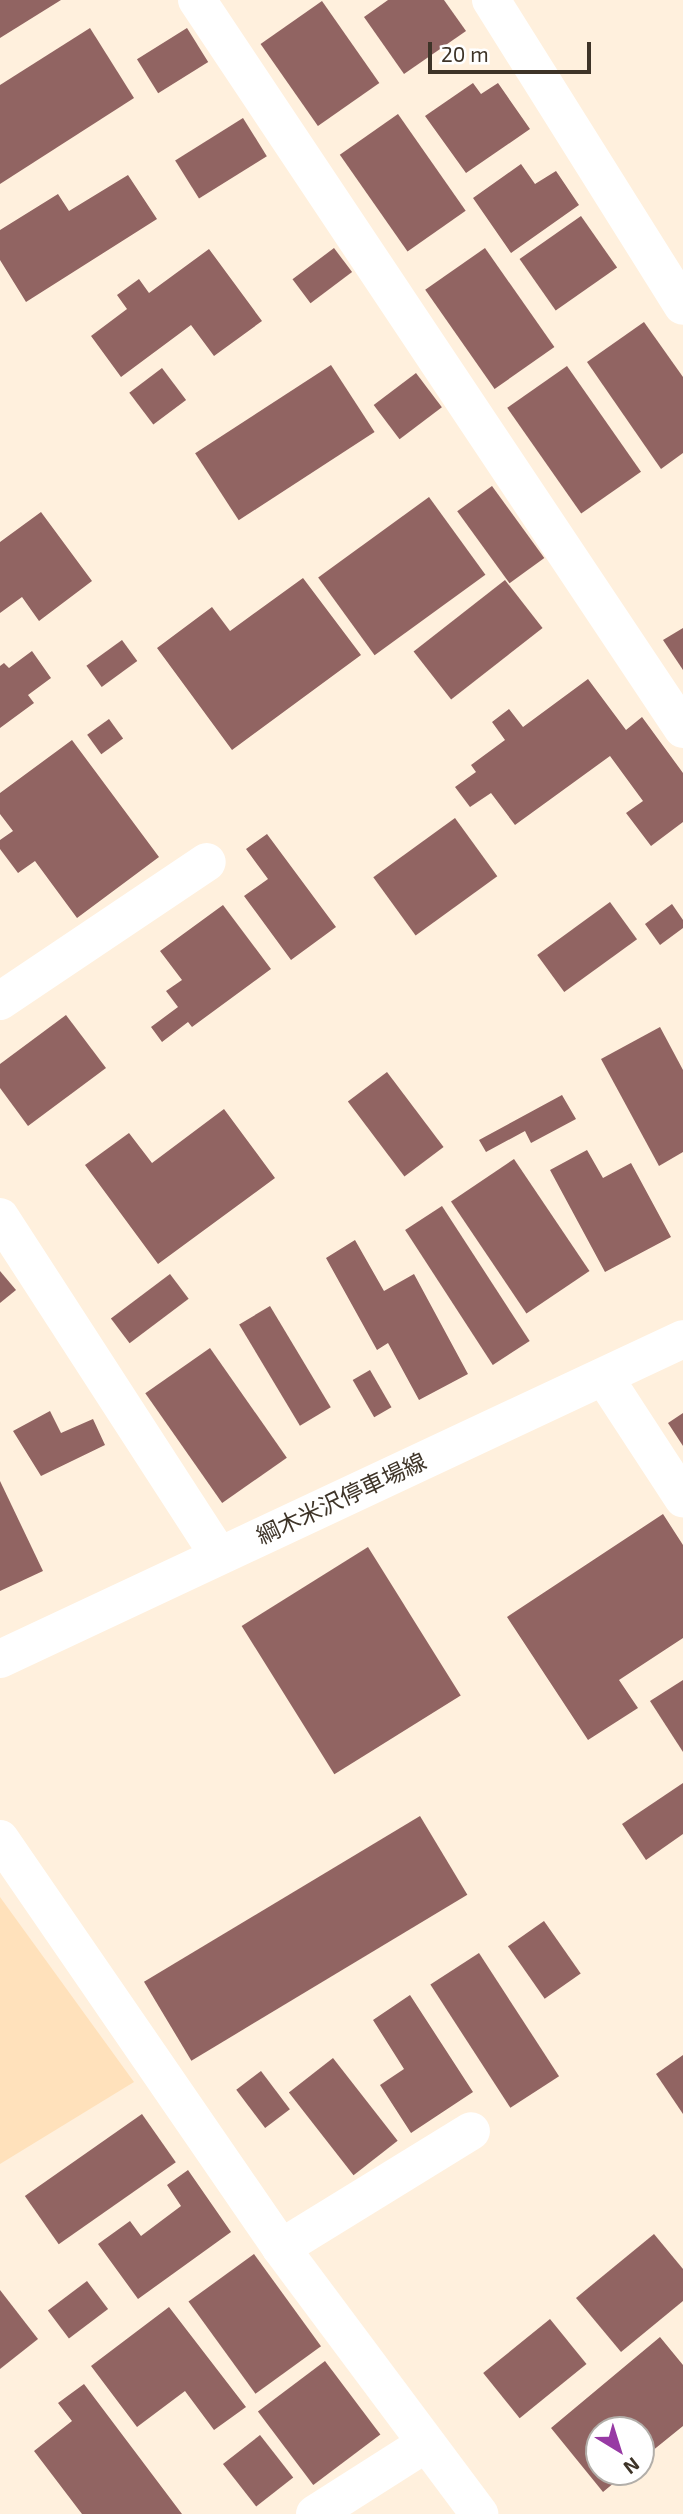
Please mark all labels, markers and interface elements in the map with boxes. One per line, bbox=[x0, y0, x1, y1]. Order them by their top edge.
scale bar bbox=[431, 28, 594, 72]
text: 20 m bbox=[441, 41, 489, 66]
street label: 綱木米沢停車場線 bbox=[252, 1447, 430, 1549]
north arrow bbox=[585, 2416, 655, 2486]
text: N bbox=[620, 2453, 644, 2480]

